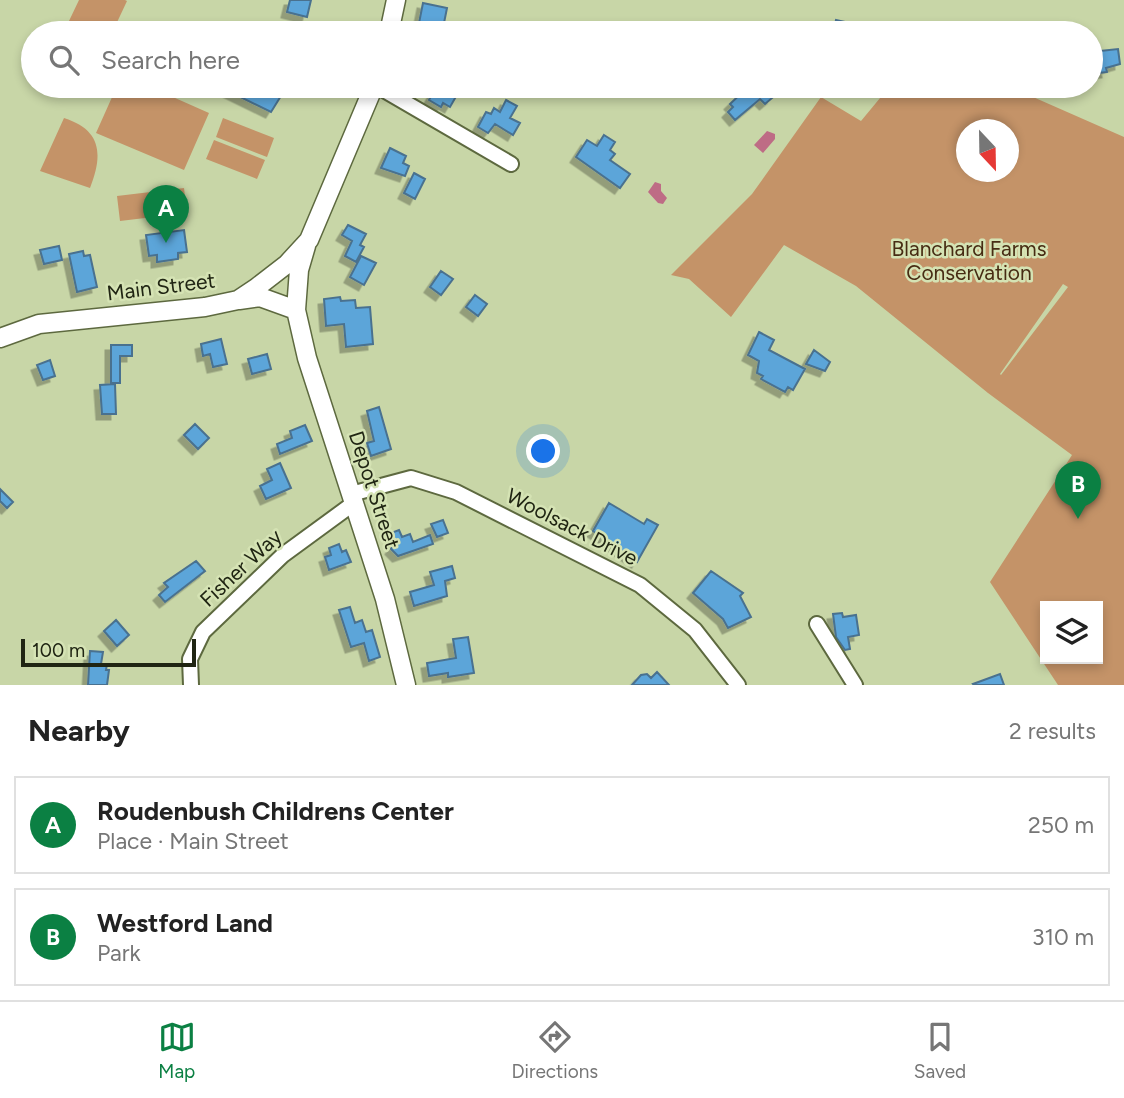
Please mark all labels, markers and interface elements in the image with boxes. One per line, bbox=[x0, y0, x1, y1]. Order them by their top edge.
search box bbox=[21, 21, 1103, 98]
icon: search bbox=[45, 41, 83, 79]
text: Search here bbox=[101, 44, 240, 76]
north arrow bbox=[956, 119, 1019, 182]
pin: A bbox=[143, 185, 189, 243]
park label: Blanchard Farms Conservation bbox=[891, 236, 1047, 285]
street label: Main Street bbox=[105, 267, 217, 306]
street label: Depot Street bbox=[344, 428, 405, 552]
your location bbox=[526, 434, 560, 468]
pin: B bbox=[1055, 461, 1101, 519]
street label: Woolsack Drive bbox=[502, 483, 642, 570]
street label: Fisher Way bbox=[195, 524, 287, 612]
map controls bbox=[1040, 601, 1103, 664]
button: layers bbox=[1040, 601, 1103, 664]
scale bar bbox=[21, 636, 196, 668]
text: 100 m bbox=[32, 639, 85, 662]
text: Nearby bbox=[28, 712, 130, 749]
text: 2 results bbox=[1009, 717, 1096, 745]
text: Roudenbush Childrens Center bbox=[97, 795, 454, 827]
text: A bbox=[45, 811, 61, 839]
text: 250 m bbox=[1028, 811, 1094, 839]
text: Place · Main Street bbox=[97, 827, 289, 855]
text: Westford Land bbox=[97, 907, 273, 939]
text: B bbox=[46, 923, 60, 951]
text: 310 m bbox=[1032, 923, 1094, 951]
text: Park bbox=[97, 939, 141, 967]
tab: Map bbox=[158, 1018, 196, 1083]
tab: Directions bbox=[511, 1018, 598, 1083]
tab: Saved bbox=[914, 1018, 966, 1083]

